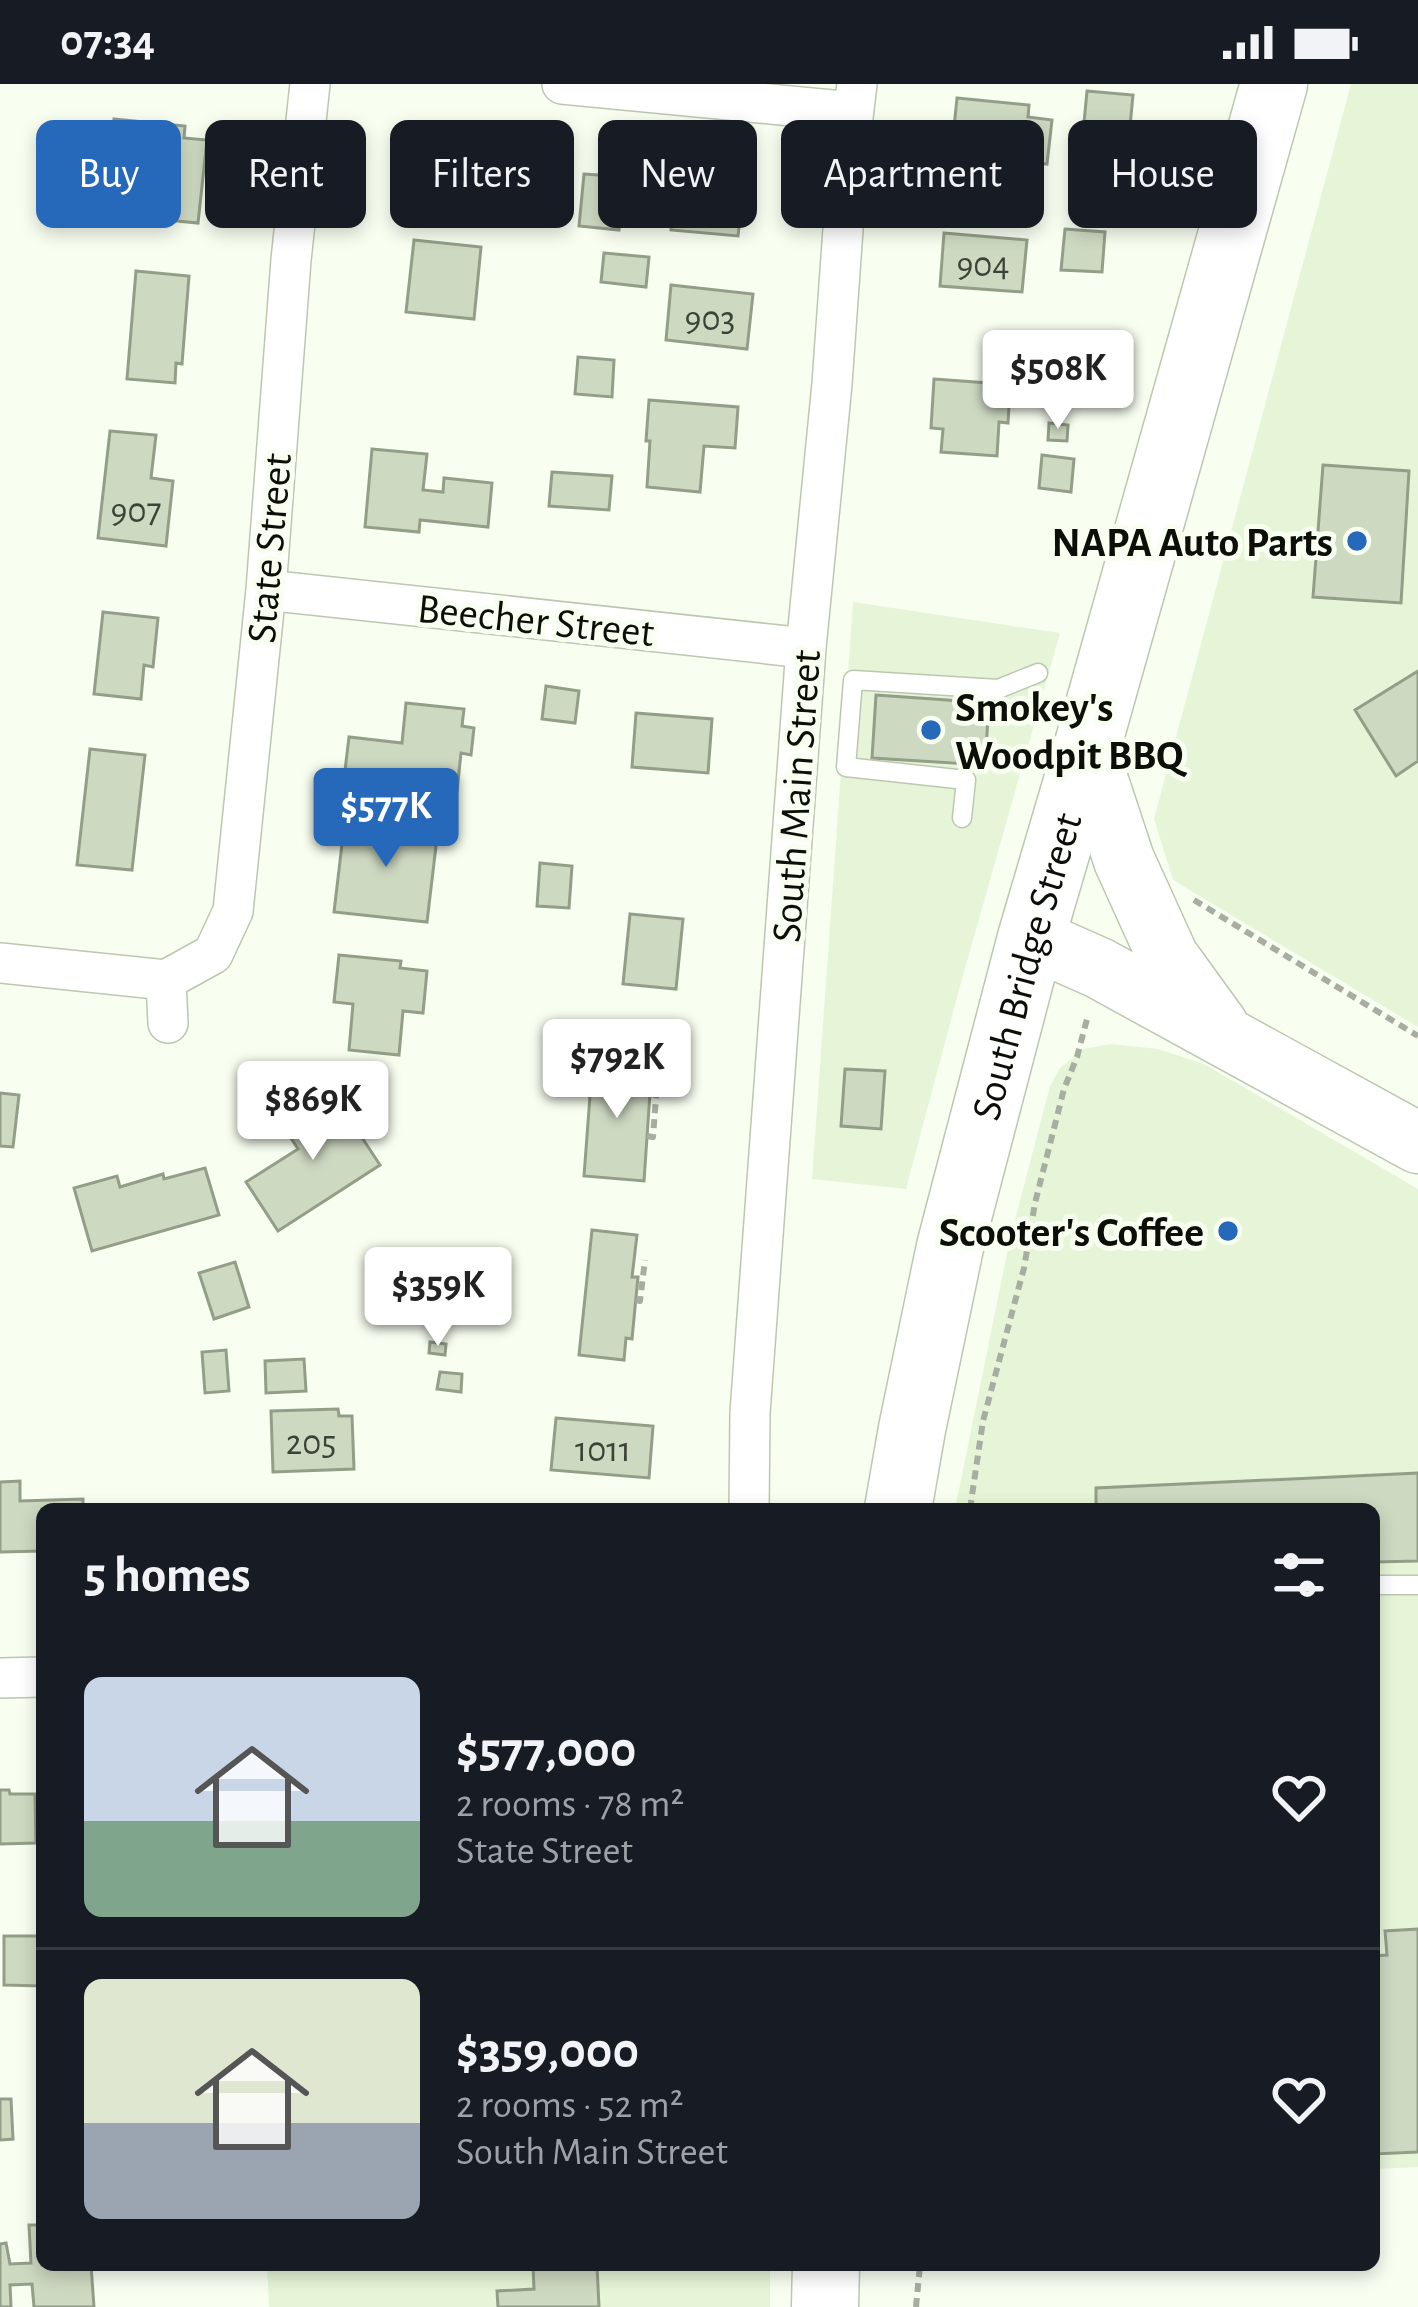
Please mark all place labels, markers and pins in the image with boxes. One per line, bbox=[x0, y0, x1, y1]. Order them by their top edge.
pin: $508K bbox=[974, 330, 1142, 432]
place label: NAPA Auto Parts bbox=[1052, 522, 1333, 564]
marker: NAPA Auto Parts bbox=[1344, 528, 1370, 554]
place label: Smokey's Woodpit BBQ bbox=[955, 687, 1187, 778]
marker: Smokey's Woodpit BBQ bbox=[918, 717, 944, 743]
pin: $577K bbox=[302, 768, 470, 870]
pin: $792K bbox=[533, 1019, 701, 1121]
pin: $869K bbox=[229, 1061, 397, 1163]
place label: Scooter's Coffee bbox=[939, 1212, 1204, 1254]
marker: Scooter's Coffee bbox=[1215, 1218, 1241, 1244]
pin: $359K bbox=[354, 1247, 522, 1349]

